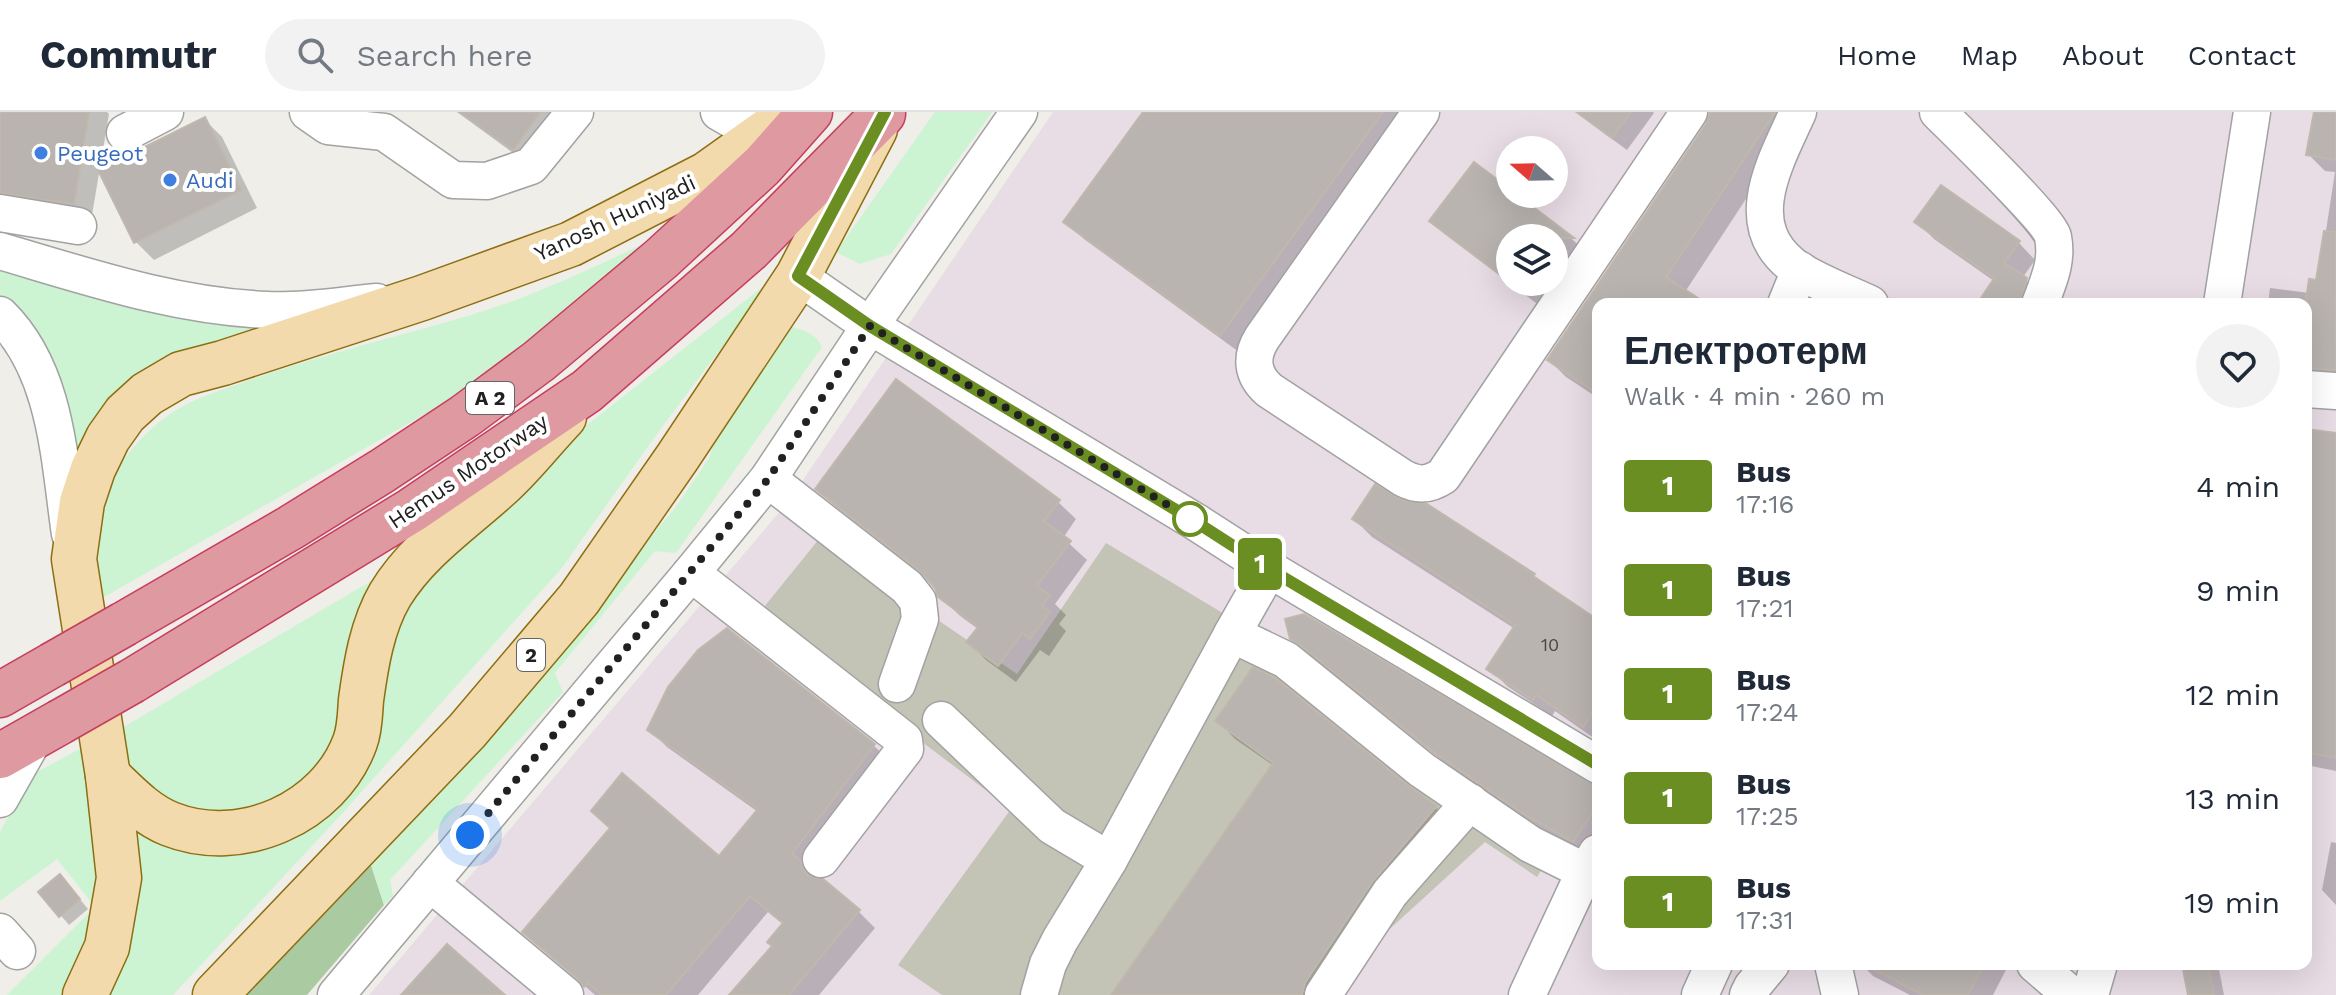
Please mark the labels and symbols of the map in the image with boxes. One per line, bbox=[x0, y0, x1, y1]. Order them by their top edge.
north arrow bbox=[1496, 136, 1568, 208]
place label: Peugeot bbox=[57, 141, 143, 166]
marker: Peugeot bbox=[32, 144, 50, 162]
place label: Audi bbox=[186, 168, 234, 193]
street label: Yanosh Huniyadi bbox=[530, 170, 700, 266]
marker: Audi bbox=[161, 171, 179, 189]
road number: A 2 bbox=[466, 382, 514, 414]
street label: Hemus Motorway bbox=[384, 408, 553, 534]
unlabelled marker bbox=[1173, 502, 1207, 536]
line badge: 1 bbox=[1234, 538, 1286, 590]
house number: 10 bbox=[1541, 634, 1559, 655]
road number: 2 bbox=[517, 639, 545, 671]
your location bbox=[450, 815, 490, 855]

